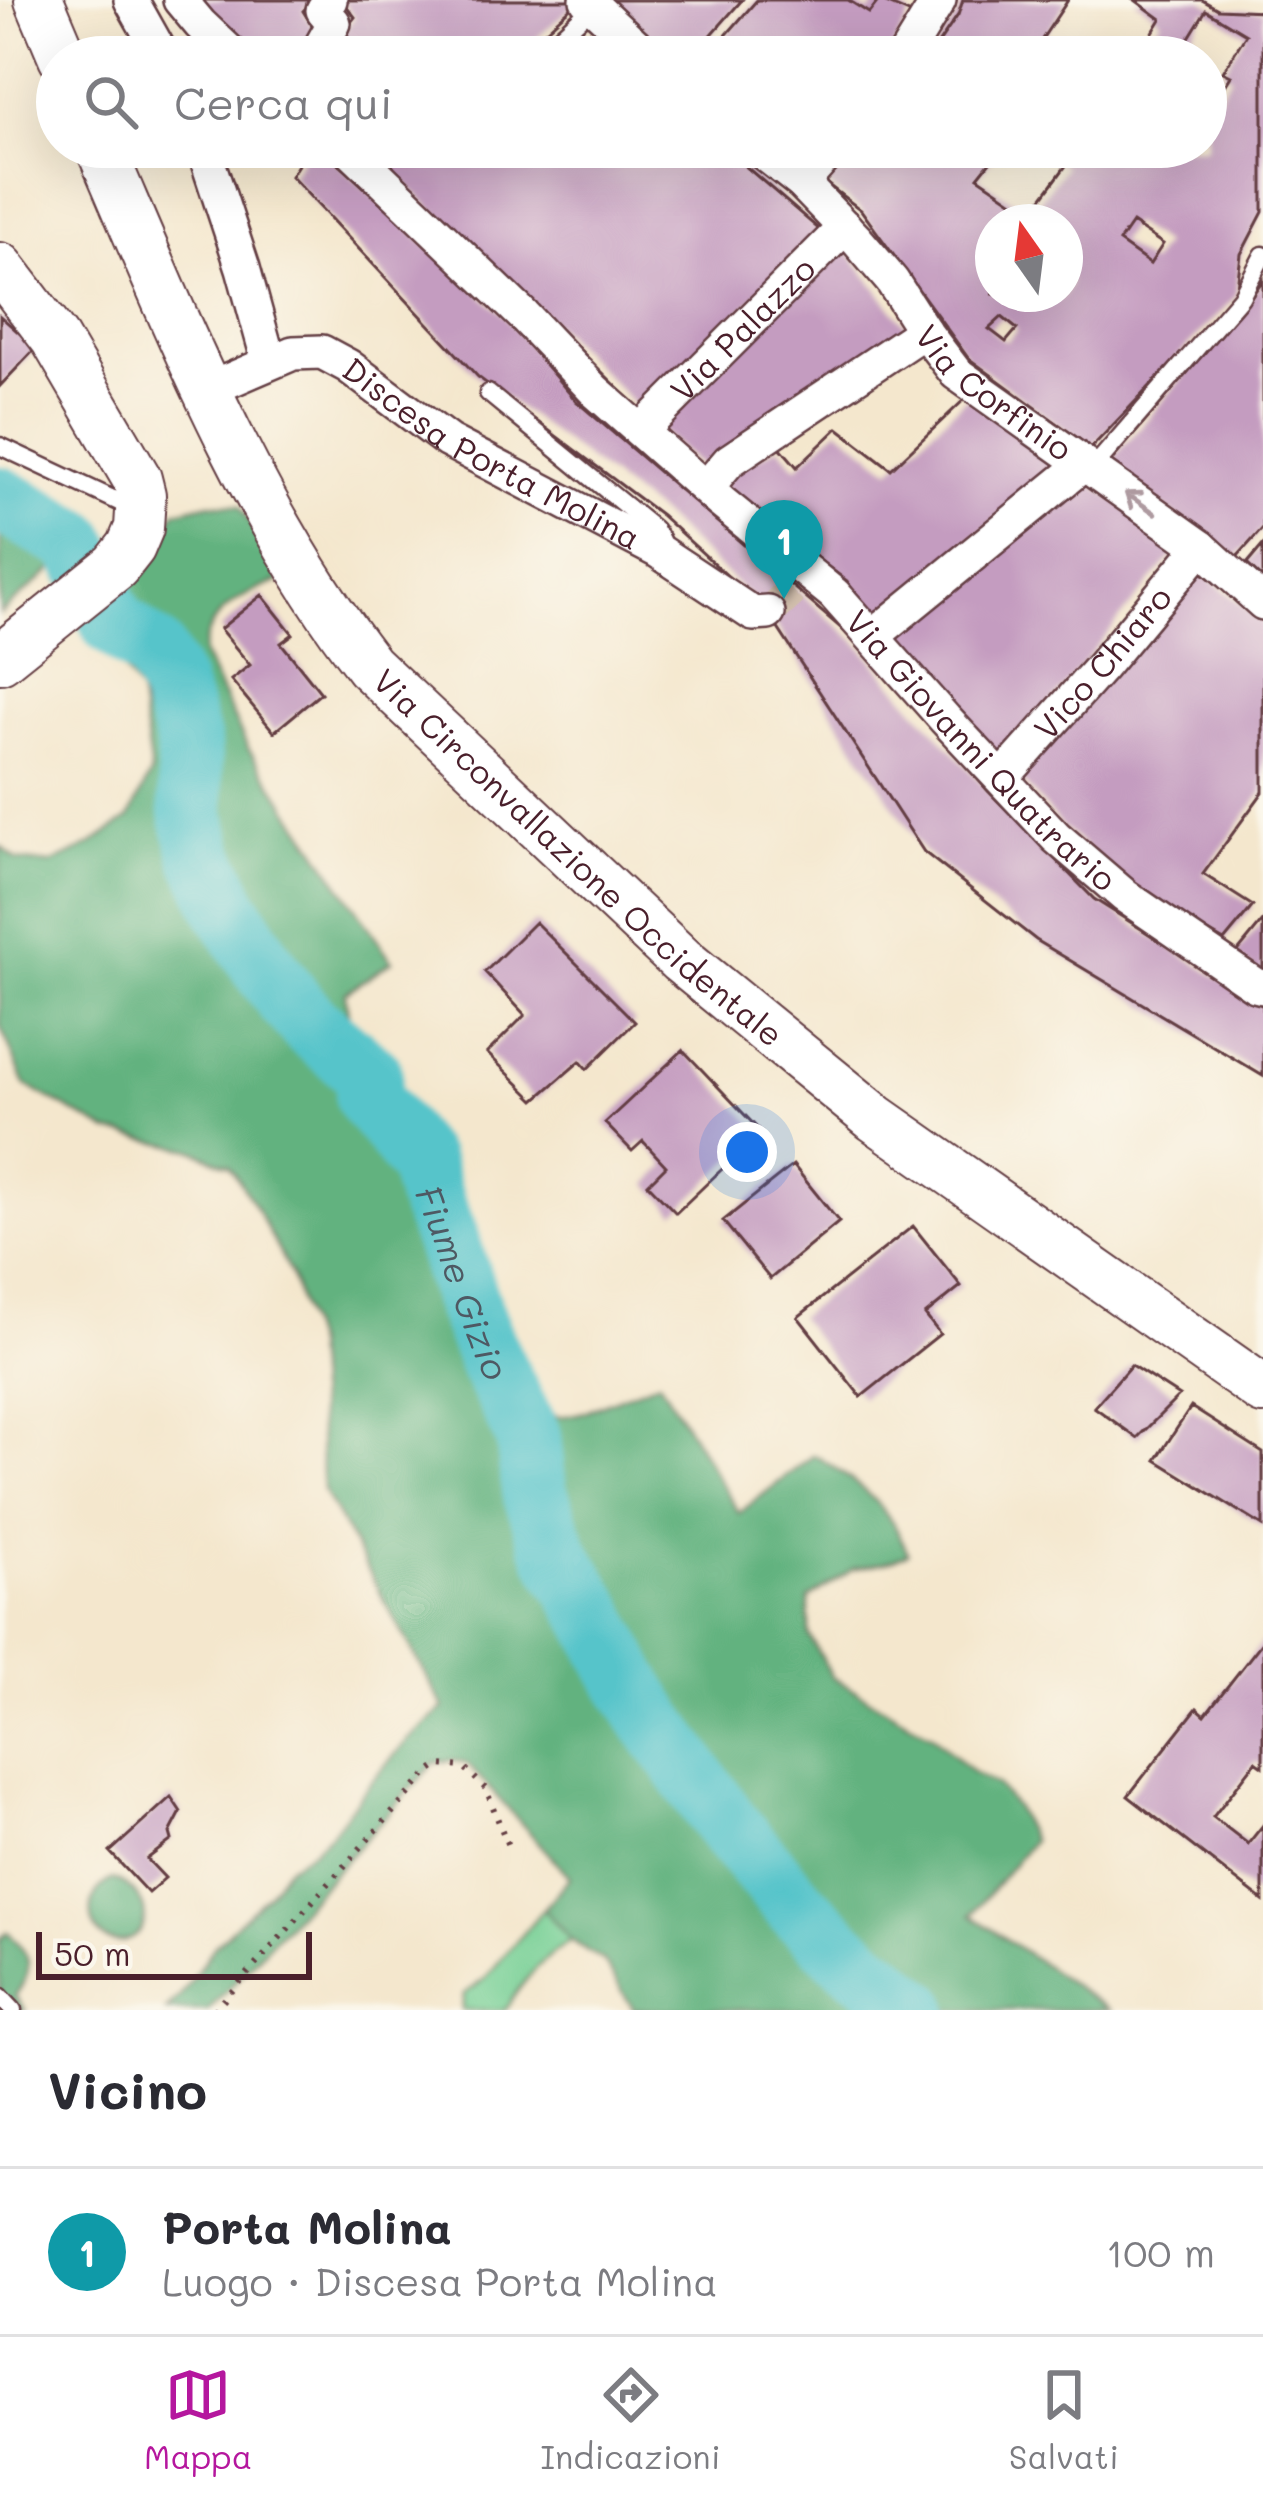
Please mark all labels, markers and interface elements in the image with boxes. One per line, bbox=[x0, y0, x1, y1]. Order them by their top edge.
search box bbox=[36, 36, 1227, 168]
icon: search bbox=[78, 69, 144, 135]
text: Cerca qui bbox=[174, 73, 393, 131]
north arrow bbox=[975, 204, 1083, 312]
street label: Via Palazzo bbox=[660, 246, 824, 410]
street label: Via Corfinio bbox=[907, 315, 1082, 469]
street label: Discesa Porta Molina bbox=[335, 347, 649, 558]
one-way arrow bbox=[1124, 491, 1157, 516]
pin: 1 bbox=[745, 500, 823, 599]
street label: Vico Chiaro bbox=[1024, 576, 1180, 748]
street label: Via Giovanni Quatrario bbox=[838, 600, 1126, 900]
street label: Via Circonvallazione Occidentale bbox=[365, 658, 793, 1055]
your location bbox=[717, 1122, 777, 1182]
water label: Fiume Gizio bbox=[406, 1178, 521, 1387]
scale bar bbox=[36, 1926, 312, 1979]
text: 50 m bbox=[54, 1931, 130, 1974]
text: Vicino bbox=[48, 2055, 207, 2122]
text: Porta Molina bbox=[162, 2197, 452, 2255]
text: 1 bbox=[78, 2226, 96, 2277]
text: 100 m bbox=[1106, 2226, 1215, 2277]
text: Luogo · Discesa Porta Molina bbox=[162, 2255, 717, 2306]
tab: Mappa bbox=[144, 2362, 252, 2477]
tab: Indicazioni bbox=[540, 2362, 721, 2477]
tab: Salvati bbox=[1009, 2362, 1119, 2477]

